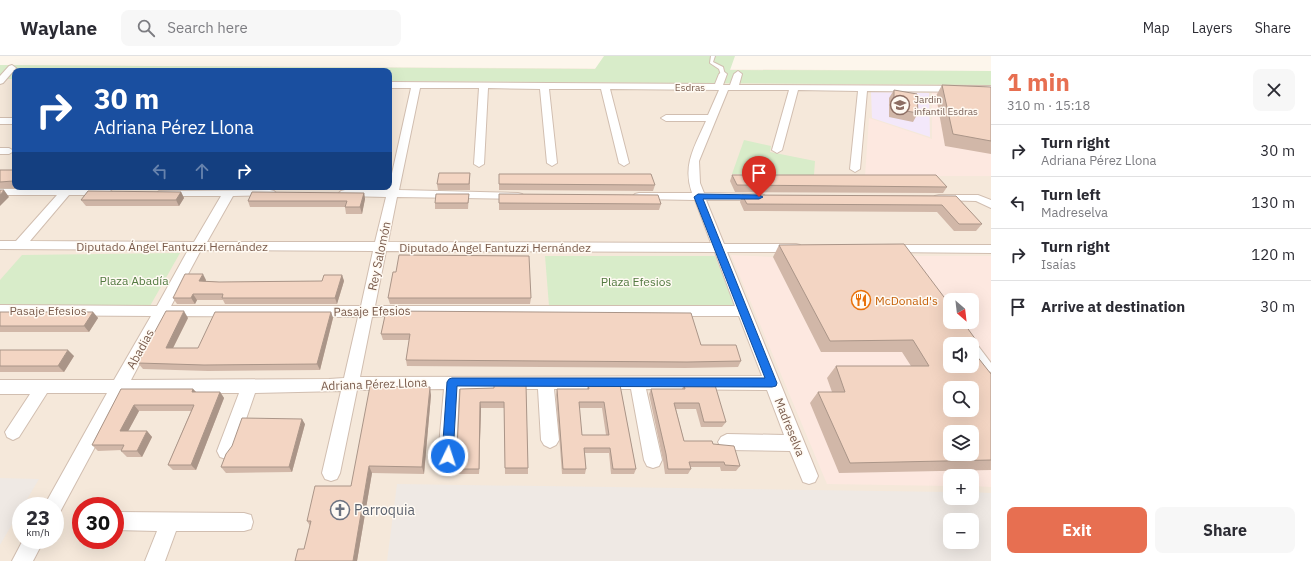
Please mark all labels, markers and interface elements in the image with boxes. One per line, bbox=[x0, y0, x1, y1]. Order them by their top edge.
search box bbox=[121, 10, 401, 46]
text: Waylane bbox=[20, 16, 97, 40]
icon: search bbox=[135, 17, 157, 39]
text: Search here bbox=[167, 18, 248, 37]
text: Map bbox=[1143, 19, 1170, 37]
text: Layers bbox=[1192, 19, 1233, 37]
text: Share bbox=[1255, 19, 1291, 37]
text: 1 min bbox=[1007, 66, 1070, 98]
button: close bbox=[1253, 69, 1295, 111]
text: 30 m bbox=[94, 80, 159, 117]
street label: Esdras bbox=[675, 81, 705, 94]
icon: right bbox=[28, 84, 80, 136]
place label: Jardin infantil Esdras bbox=[914, 93, 978, 118]
school or university icon: Jardin infantil Esdras bbox=[889, 94, 911, 116]
text: 310 m · 15:18 bbox=[1007, 97, 1090, 114]
text: Adriana Pérez Llona bbox=[94, 116, 254, 139]
text: Turn right bbox=[1041, 133, 1110, 152]
icon: right bbox=[1007, 140, 1029, 162]
text: 30 m bbox=[1260, 141, 1295, 160]
text: Adriana Pérez Llona bbox=[1041, 152, 1157, 169]
pin bbox=[742, 156, 776, 197]
icon: left bbox=[149, 160, 171, 182]
icon: ahead bbox=[191, 160, 213, 182]
icon: right bbox=[233, 160, 255, 182]
icon: arrive bbox=[748, 162, 770, 184]
text: Turn left bbox=[1041, 185, 1101, 204]
icon: left bbox=[1007, 192, 1029, 214]
text: 130 m bbox=[1251, 193, 1295, 212]
text: Madreselva bbox=[1041, 204, 1108, 221]
street label: Rey Salomón bbox=[364, 220, 394, 292]
text: Turn right bbox=[1041, 237, 1110, 256]
street label: Diputado Ángel Fantuzzi Hernández bbox=[76, 239, 268, 254]
street label: Diputado Ángel Fantuzzi Hernández bbox=[399, 240, 591, 255]
icon: right bbox=[1007, 244, 1029, 266]
text: 120 m bbox=[1251, 245, 1295, 264]
text: Isaías bbox=[1041, 256, 1076, 273]
park label: Plaza Abadía bbox=[99, 273, 169, 288]
park label: Plaza Efesios bbox=[601, 274, 671, 289]
restaurant icon: McDonald's bbox=[850, 289, 872, 311]
place label: McDonald's bbox=[875, 293, 938, 308]
north arrow bbox=[943, 293, 979, 329]
map controls bbox=[943, 293, 979, 549]
icon: arrive bbox=[1007, 296, 1029, 318]
text: Arrive at destination bbox=[1041, 297, 1185, 316]
text: 30 m bbox=[1260, 297, 1295, 316]
street label: Pasaje Efesios bbox=[9, 303, 87, 318]
street label: Pasaje Efesios bbox=[333, 303, 411, 319]
street label: Abadias bbox=[123, 326, 157, 372]
button: sound bbox=[943, 337, 979, 373]
street label: Adriana Pérez Llona bbox=[320, 375, 428, 393]
button: search bbox=[943, 381, 979, 417]
street label: Madreselva bbox=[771, 396, 809, 459]
button: layers bbox=[943, 425, 979, 461]
position arrow bbox=[427, 435, 469, 477]
button: + bbox=[943, 469, 979, 505]
speed limit sign: 30 bbox=[72, 497, 124, 549]
church icon: Parroquia bbox=[329, 499, 351, 521]
place label: Parroquia bbox=[354, 501, 415, 519]
text: 23 bbox=[26, 504, 50, 531]
button: Exit bbox=[1007, 507, 1147, 553]
button: Share bbox=[1155, 507, 1295, 553]
button: − bbox=[943, 513, 979, 549]
text: km/h bbox=[26, 526, 50, 539]

